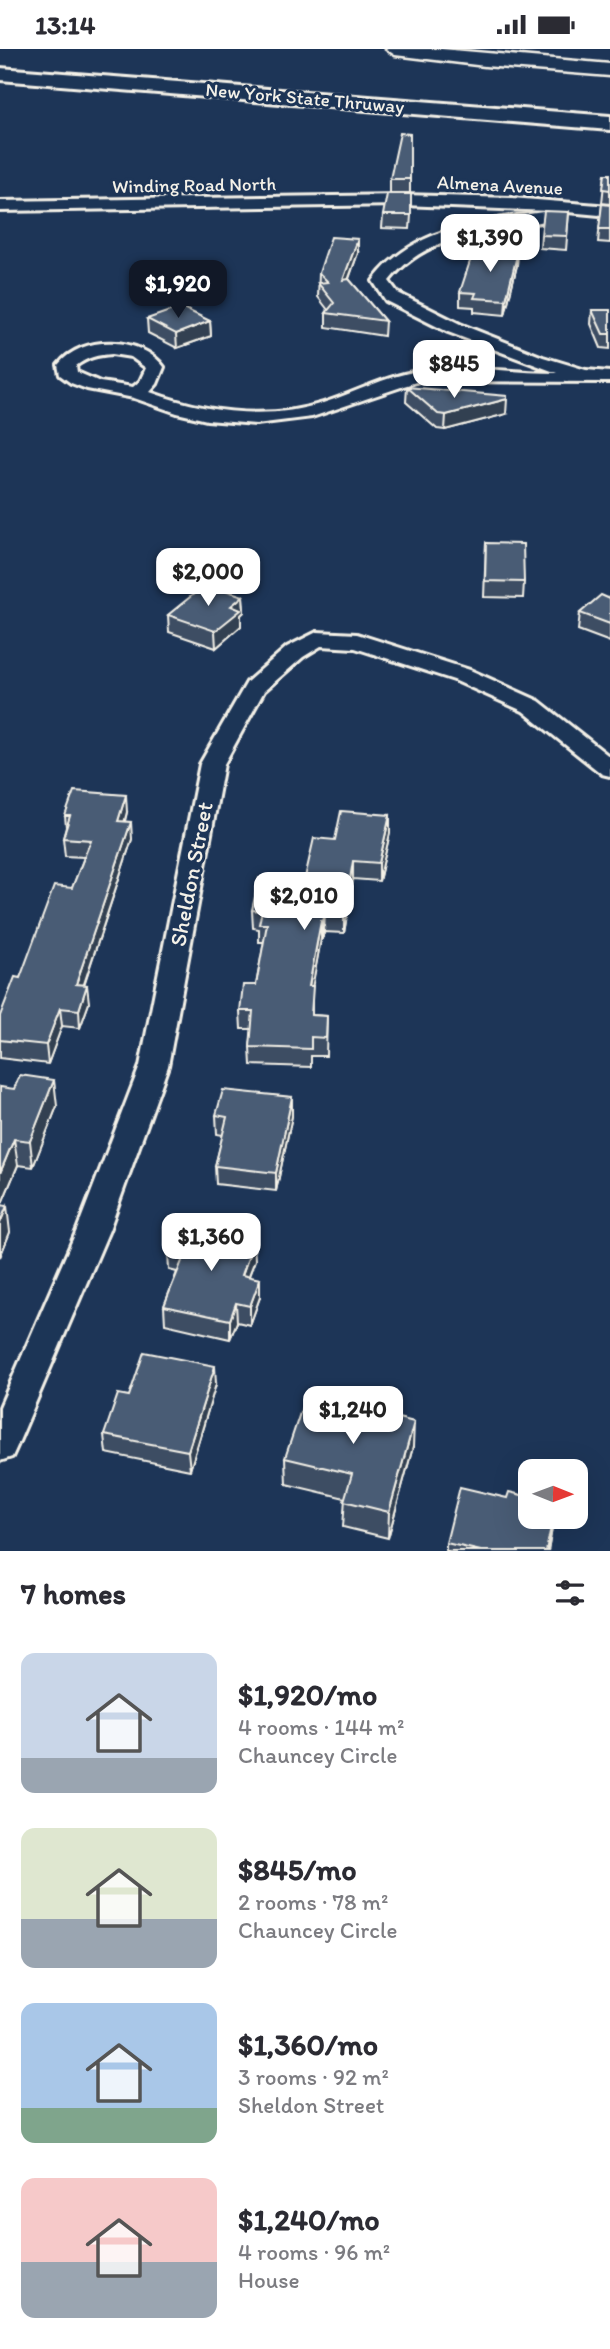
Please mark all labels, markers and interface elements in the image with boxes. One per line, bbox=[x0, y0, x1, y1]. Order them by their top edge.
text: 13:14 bbox=[35, 9, 95, 41]
street label: New York State Thruway bbox=[205, 78, 405, 118]
street label: Almena Avenue bbox=[437, 170, 563, 200]
street label: Winding Road North bbox=[112, 172, 276, 198]
pin: $1,390 bbox=[433, 215, 547, 274]
text: $1,390 bbox=[457, 223, 523, 251]
pin: $1,920 bbox=[121, 261, 235, 320]
text: $1,920 bbox=[145, 269, 211, 297]
pin: $845 bbox=[413, 341, 495, 400]
text: $845 bbox=[429, 349, 479, 377]
pin: $2,000 bbox=[151, 549, 265, 608]
text: $2,000 bbox=[172, 557, 244, 585]
street label: Sheldon Street bbox=[163, 799, 219, 949]
pin: $2,010 bbox=[247, 873, 361, 932]
text: $2,010 bbox=[270, 881, 338, 909]
pin: $1,360 bbox=[154, 1213, 268, 1273]
text: $1,360 bbox=[178, 1222, 244, 1250]
pin: $1,240 bbox=[296, 1387, 410, 1446]
text: $1,240 bbox=[319, 1395, 387, 1423]
north arrow bbox=[518, 1459, 588, 1529]
map controls bbox=[518, 1459, 588, 1529]
icon: filters bbox=[551, 1574, 589, 1612]
text: 7 homes bbox=[21, 1575, 126, 1612]
text: $1,920/mo bbox=[238, 1676, 377, 1713]
icon: home bbox=[77, 1681, 161, 1765]
text: 4 rooms · 144 m² bbox=[238, 1713, 404, 1741]
text: Chauncey Circle bbox=[238, 1741, 397, 1769]
text: $845/mo bbox=[238, 1851, 357, 1888]
icon: home bbox=[77, 1856, 161, 1940]
text: 2 rooms · 78 m² bbox=[238, 1888, 388, 1916]
text: Chauncey Circle bbox=[238, 1916, 397, 1944]
text: $1,360/mo bbox=[238, 2026, 378, 2063]
icon: home bbox=[77, 2031, 161, 2115]
text: 3 rooms · 92 m² bbox=[238, 2063, 389, 2091]
text: Sheldon Street bbox=[238, 2091, 385, 2119]
text: $1,240/mo bbox=[238, 2201, 380, 2238]
icon: home bbox=[77, 2206, 161, 2290]
text: 4 rooms · 96 m² bbox=[238, 2238, 390, 2266]
text: House bbox=[238, 2266, 300, 2294]

